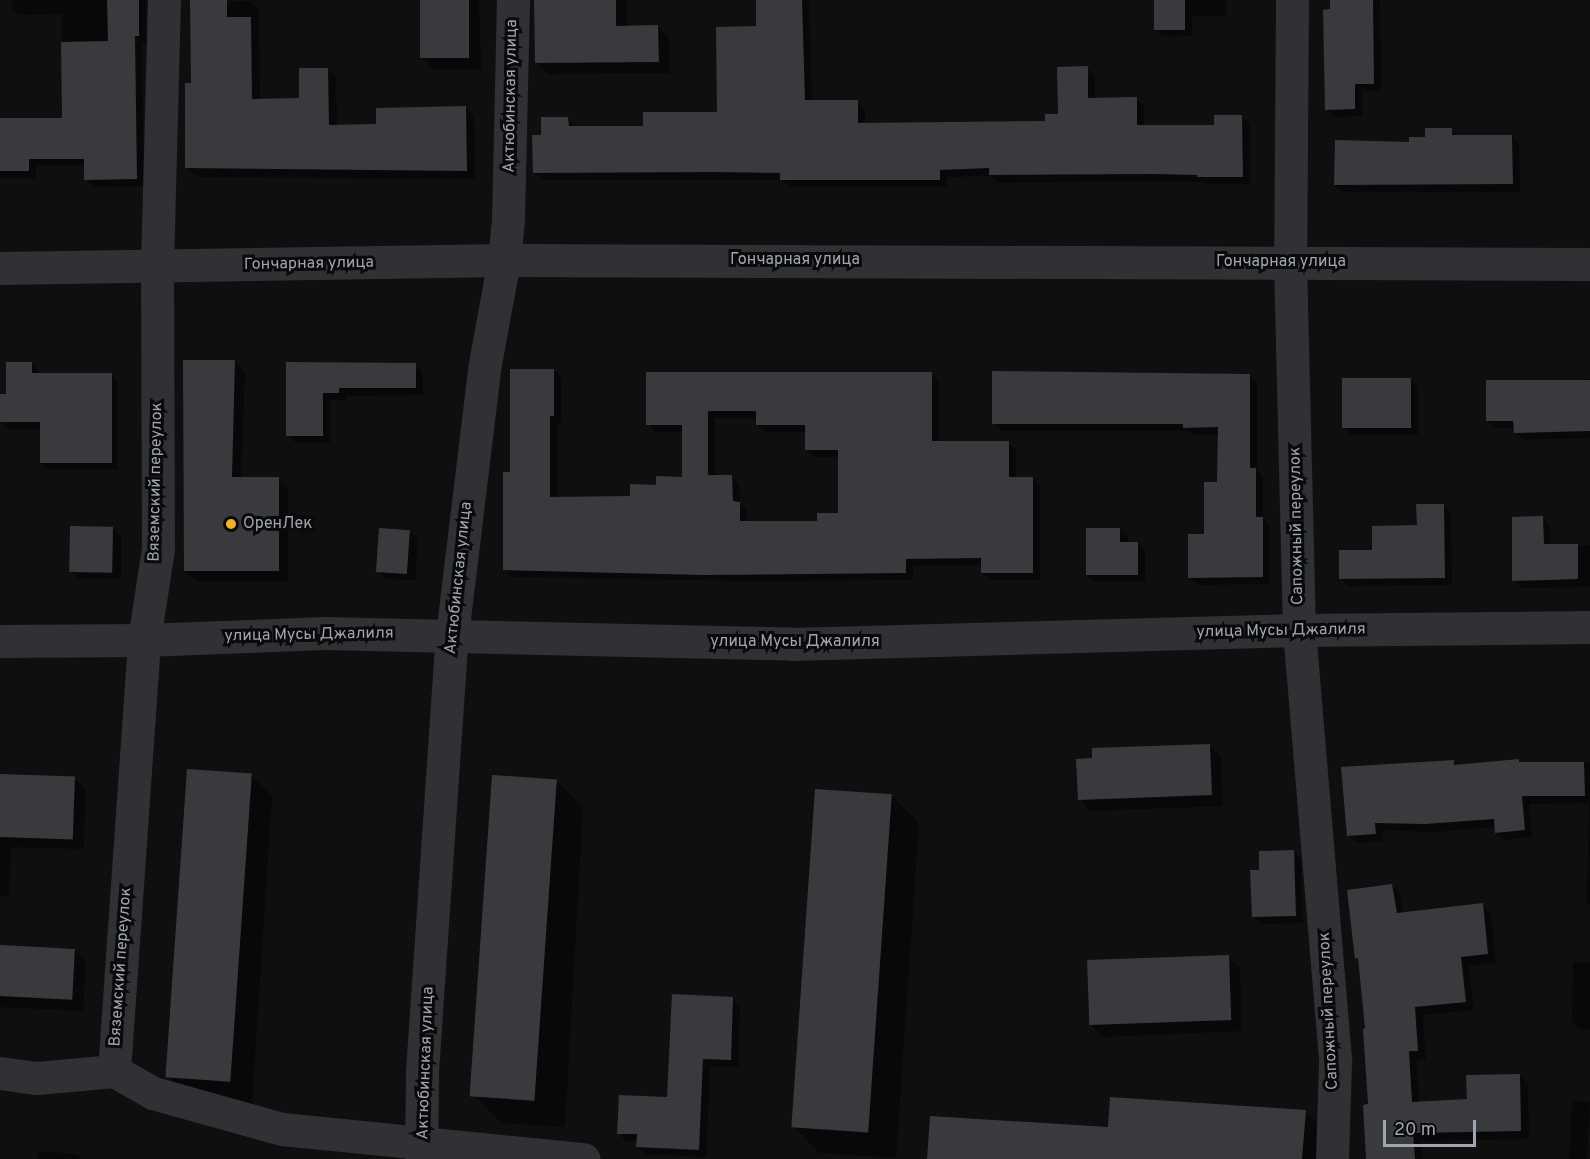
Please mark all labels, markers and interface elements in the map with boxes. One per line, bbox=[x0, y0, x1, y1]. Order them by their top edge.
street label: Актюбинская улица bbox=[500, 19, 522, 173]
street label: Гончарная улица bbox=[730, 250, 860, 270]
street label: Гончарная улица bbox=[1216, 252, 1346, 272]
street label: Гончарная улица bbox=[244, 253, 374, 275]
street label: Вяземский переулок bbox=[145, 402, 167, 562]
street label: Сапожный переулок bbox=[1286, 447, 1308, 605]
street label: Актюбинская улица bbox=[441, 501, 477, 655]
place label: ОренЛек bbox=[243, 514, 312, 534]
marker: ОренЛек bbox=[224, 517, 238, 531]
street label: улица Мусы Джалиля bbox=[1196, 620, 1366, 642]
street label: улица Мусы Джалиля bbox=[224, 624, 394, 646]
street label: улица Мусы Джалиля bbox=[710, 632, 880, 652]
street label: Вяземский переулок bbox=[106, 887, 136, 1047]
street label: Сапожный переулок bbox=[1315, 931, 1343, 1091]
street label: Актюбинская улица bbox=[414, 986, 438, 1140]
scale bar bbox=[1386, 1108, 1479, 1146]
text: 20 m bbox=[1394, 1119, 1436, 1142]

